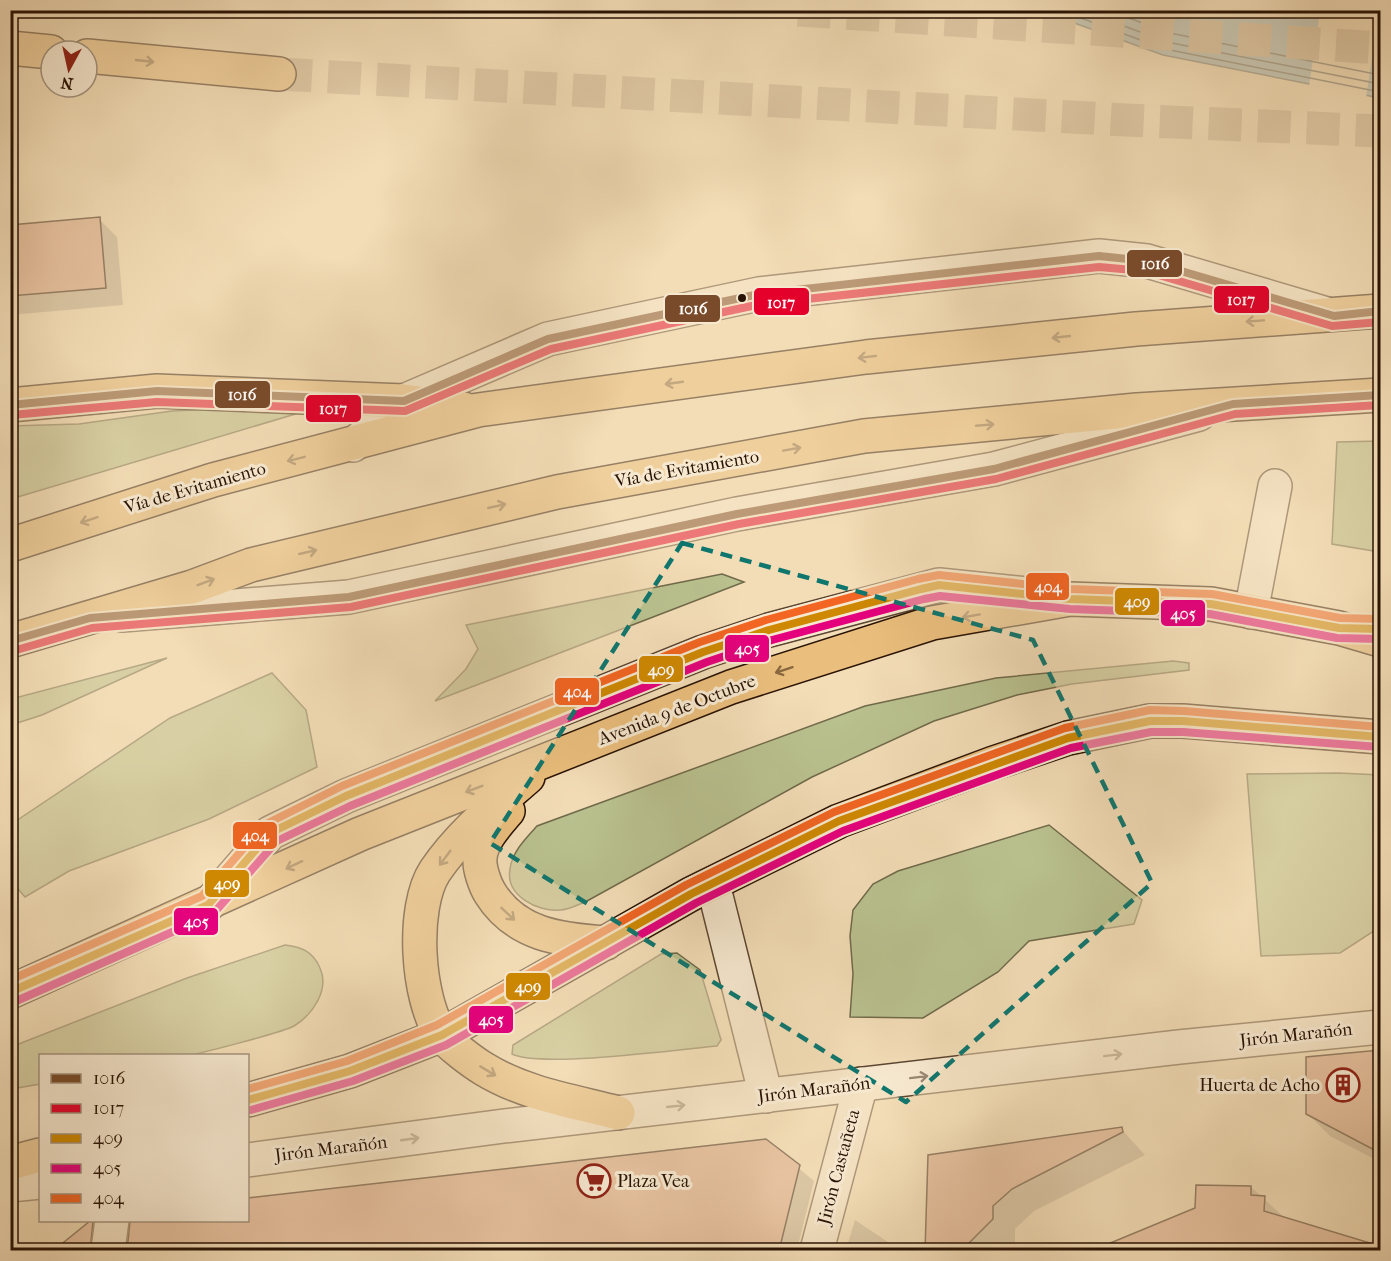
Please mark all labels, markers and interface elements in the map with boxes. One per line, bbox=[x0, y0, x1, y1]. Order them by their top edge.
north arrow bbox=[39, 39, 99, 99]
one-way arrow bbox=[135, 56, 155, 67]
text: N bbox=[59, 73, 74, 94]
line badge: 1016 bbox=[1126, 249, 1183, 278]
text: 1016 bbox=[1141, 254, 1170, 273]
line badge: 1017 bbox=[1213, 285, 1270, 314]
line badge: 1017 bbox=[753, 287, 810, 316]
text: 1017 bbox=[1227, 290, 1255, 309]
unlabelled marker bbox=[736, 292, 748, 304]
text: 1017 bbox=[767, 293, 795, 312]
line badge: 1016 bbox=[664, 294, 721, 323]
text: 1016 bbox=[679, 299, 708, 318]
one-way arrow bbox=[1246, 316, 1266, 327]
one-way arrow bbox=[1051, 331, 1071, 342]
one-way arrow bbox=[857, 352, 877, 363]
one-way arrow bbox=[664, 378, 684, 389]
line badge: 1016 bbox=[214, 380, 271, 409]
text: 1016 bbox=[228, 385, 257, 404]
line badge: 1017 bbox=[305, 394, 362, 423]
text: 1017 bbox=[319, 399, 347, 418]
one-way arrow bbox=[975, 419, 994, 430]
one-way arrow bbox=[781, 444, 801, 455]
street label: Vía de Evitamiento bbox=[612, 446, 761, 492]
one-way arrow bbox=[287, 454, 306, 465]
street label: Vía de Evitamiento bbox=[121, 458, 268, 518]
one-way arrow bbox=[488, 500, 507, 512]
one-way arrow bbox=[80, 515, 99, 526]
one-way arrow bbox=[298, 545, 317, 557]
line badge: 404 bbox=[1025, 572, 1070, 601]
one-way arrow bbox=[197, 576, 215, 587]
text: 404 bbox=[1033, 577, 1063, 597]
line badge: 409 bbox=[1114, 587, 1160, 616]
text: 409 bbox=[1123, 592, 1150, 612]
line badge: 405 bbox=[1160, 599, 1206, 627]
text: 405 bbox=[1169, 604, 1196, 624]
one-way arrow bbox=[961, 611, 981, 622]
line badge: 405 bbox=[724, 634, 770, 663]
text: 405 bbox=[733, 639, 760, 659]
line badge: 409 bbox=[638, 655, 684, 683]
text: 409 bbox=[647, 660, 674, 680]
one-way arrow bbox=[775, 665, 794, 676]
street label: Avenida 9 de Octubre bbox=[594, 670, 759, 750]
line badge: 404 bbox=[554, 677, 600, 706]
text: 404 bbox=[562, 682, 592, 702]
one-way arrow bbox=[465, 784, 484, 795]
line badge: 404 bbox=[232, 821, 278, 850]
text: 404 bbox=[240, 826, 270, 846]
one-way arrow bbox=[439, 850, 451, 866]
one-way arrow bbox=[286, 859, 304, 871]
line badge: 409 bbox=[204, 869, 250, 898]
text: 409 bbox=[213, 874, 240, 894]
line badge: 405 bbox=[173, 907, 219, 936]
one-way arrow bbox=[500, 907, 515, 922]
text: 405 bbox=[182, 912, 209, 932]
line badge: 409 bbox=[505, 972, 551, 1001]
text: 409 bbox=[514, 977, 541, 997]
line badge: 405 bbox=[468, 1005, 514, 1034]
text: 405 bbox=[477, 1010, 504, 1030]
street label: Jirón Marañón bbox=[1237, 1019, 1354, 1052]
one-way arrow bbox=[1103, 1049, 1122, 1060]
legend bbox=[39, 1054, 249, 1222]
one-way arrow bbox=[479, 1065, 496, 1077]
building icon: Huerta de Acho bbox=[1325, 1067, 1361, 1103]
text: 1016 bbox=[93, 1068, 125, 1089]
one-way arrow bbox=[909, 1072, 929, 1083]
street label: Jirón Marañón bbox=[755, 1073, 872, 1108]
place label: Huerta de Acho bbox=[1199, 1075, 1320, 1096]
text: 1017 bbox=[93, 1098, 125, 1119]
one-way arrow bbox=[666, 1100, 686, 1111]
street label: Jirón Castañeta bbox=[813, 1106, 865, 1229]
text: 409 bbox=[93, 1128, 123, 1149]
street label: Jirón Marañón bbox=[272, 1132, 389, 1167]
one-way arrow bbox=[399, 1134, 419, 1145]
text: 405 bbox=[93, 1158, 122, 1179]
supermarket icon: Plaza Vea bbox=[576, 1163, 612, 1199]
place label: Plaza Vea bbox=[617, 1171, 690, 1192]
text: 404 bbox=[93, 1188, 124, 1209]

